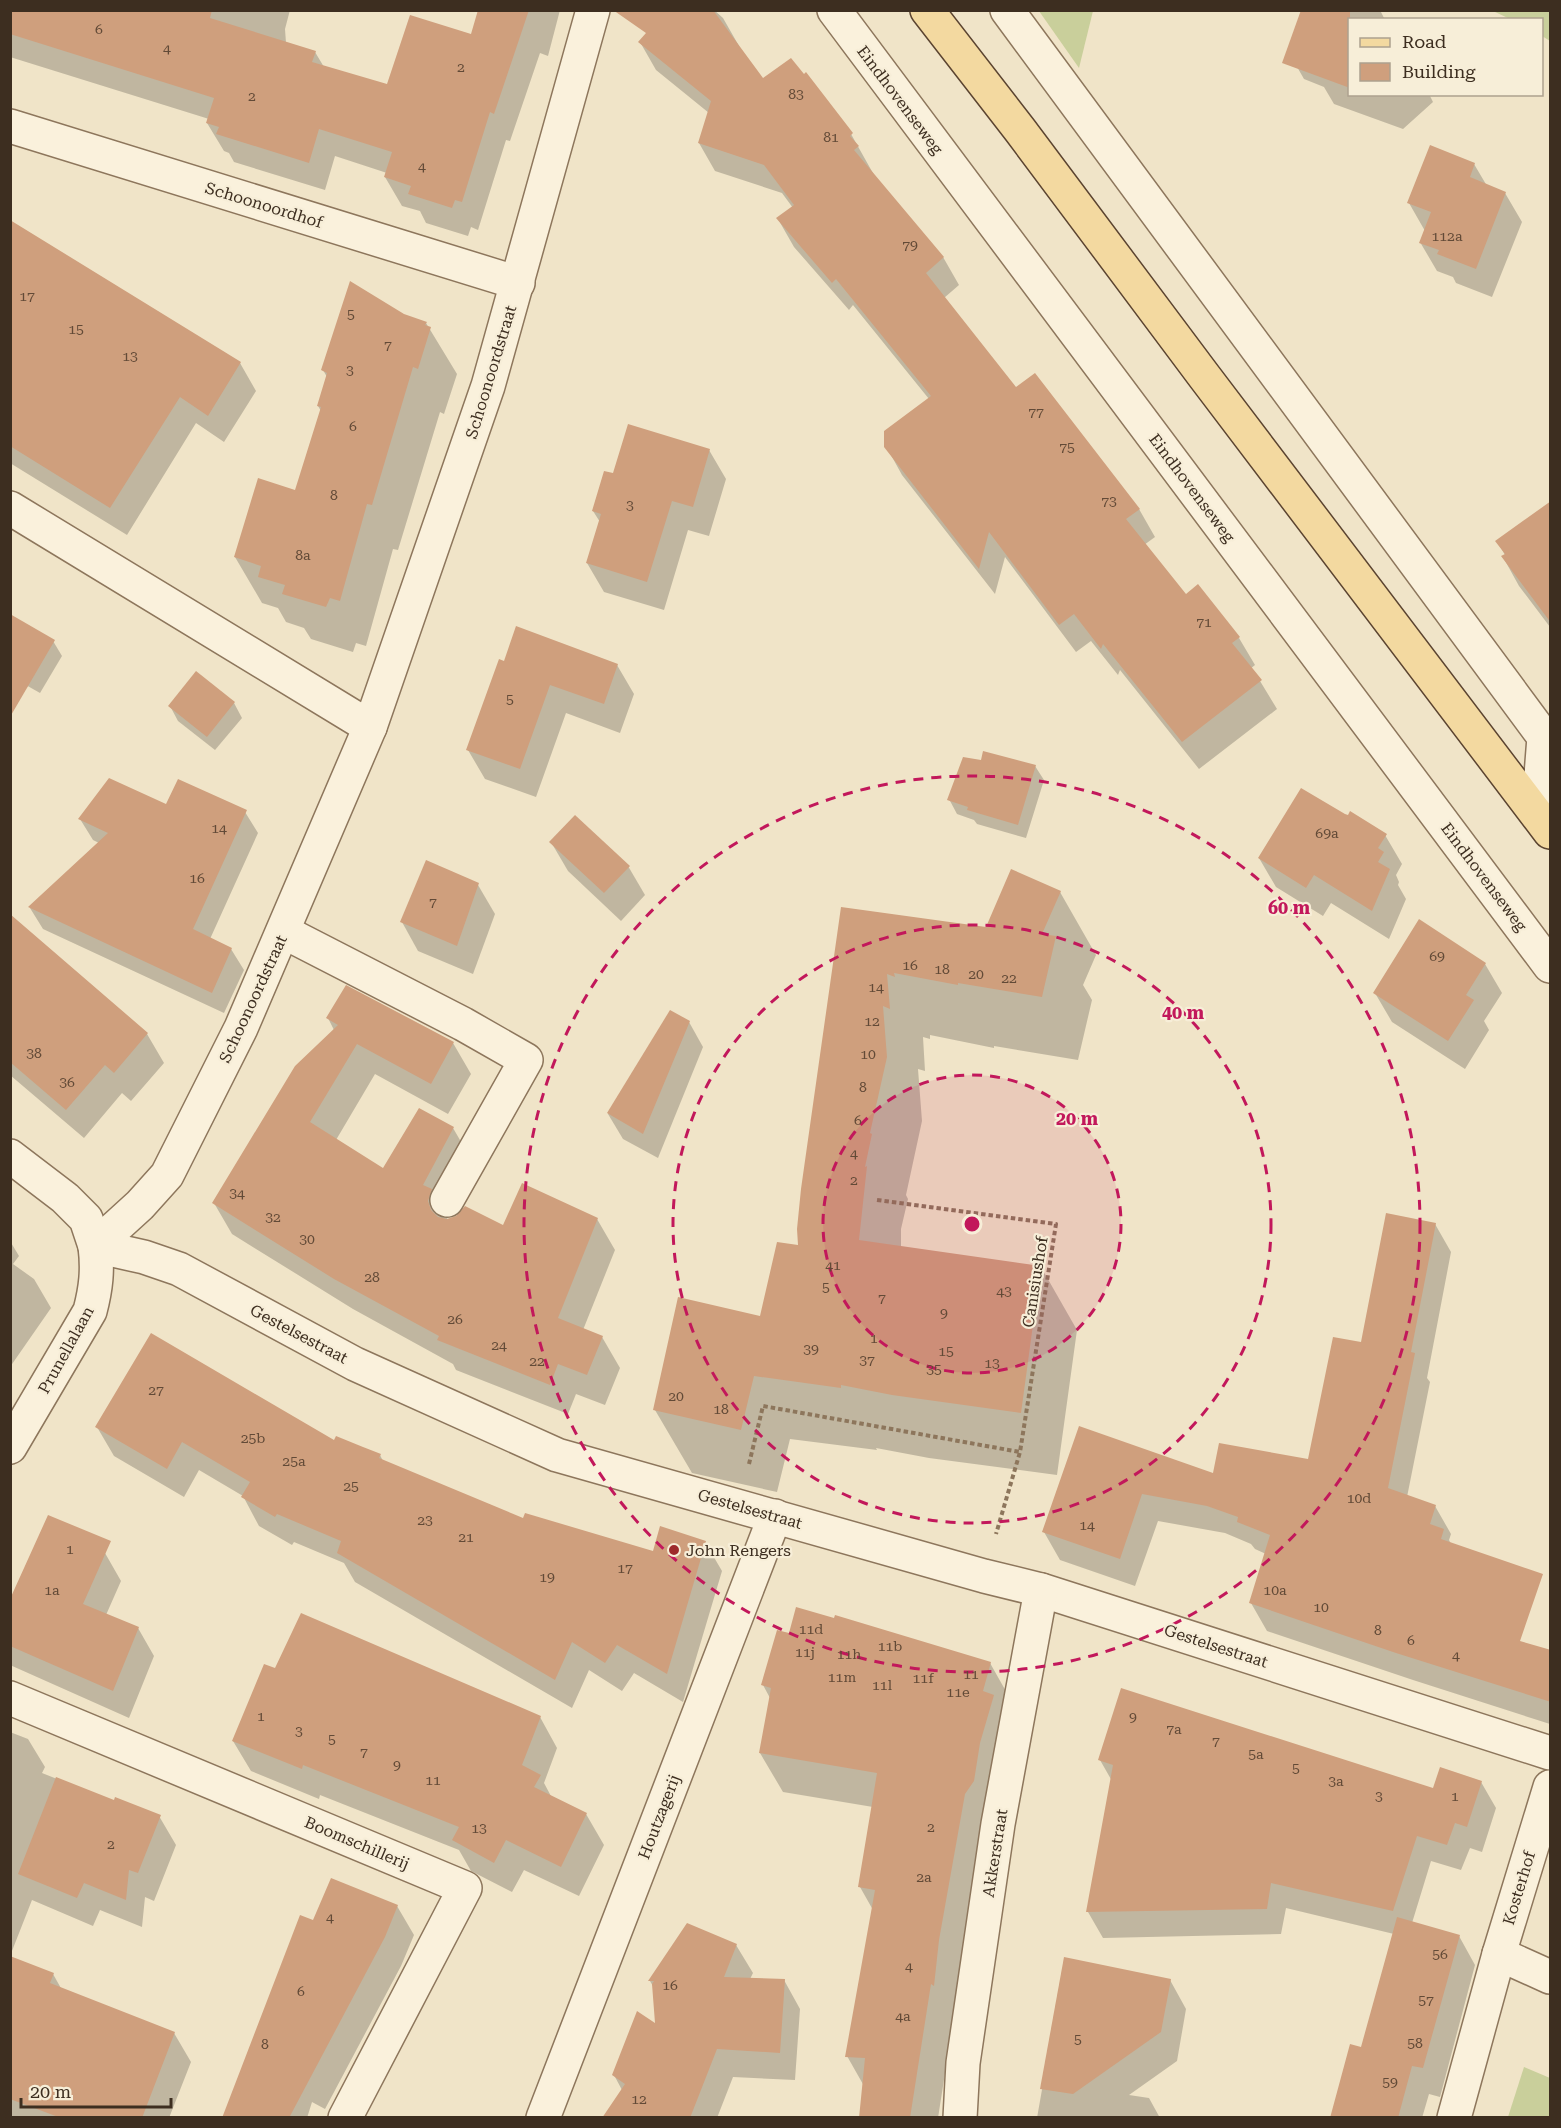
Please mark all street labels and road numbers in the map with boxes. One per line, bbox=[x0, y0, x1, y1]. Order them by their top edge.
street label: Eindhovenseweg bbox=[853, 42, 947, 159]
street label: Schoonoordhof bbox=[203, 178, 326, 232]
street label: Schoonoordstraat bbox=[462, 303, 520, 441]
street label: Eindhovenseweg bbox=[1145, 430, 1239, 547]
street label: Eindhovenseweg bbox=[1437, 819, 1531, 936]
street label: Schoonoordstraat bbox=[215, 932, 291, 1066]
street label: Canisiushof bbox=[1018, 1234, 1052, 1329]
street label: Gestelsestraat bbox=[247, 1300, 351, 1368]
street label: Prunellalaan bbox=[34, 1303, 98, 1397]
street label: Gestelsestraat bbox=[696, 1485, 804, 1533]
street label: Gestelsestraat bbox=[1162, 1620, 1270, 1672]
street label: Houtzagerij bbox=[634, 1772, 684, 1862]
street label: Akkerstraat bbox=[979, 1807, 1011, 1899]
street label: Boomschillerij bbox=[302, 1812, 412, 1874]
street label: Kosterhof bbox=[1499, 1848, 1539, 1927]

